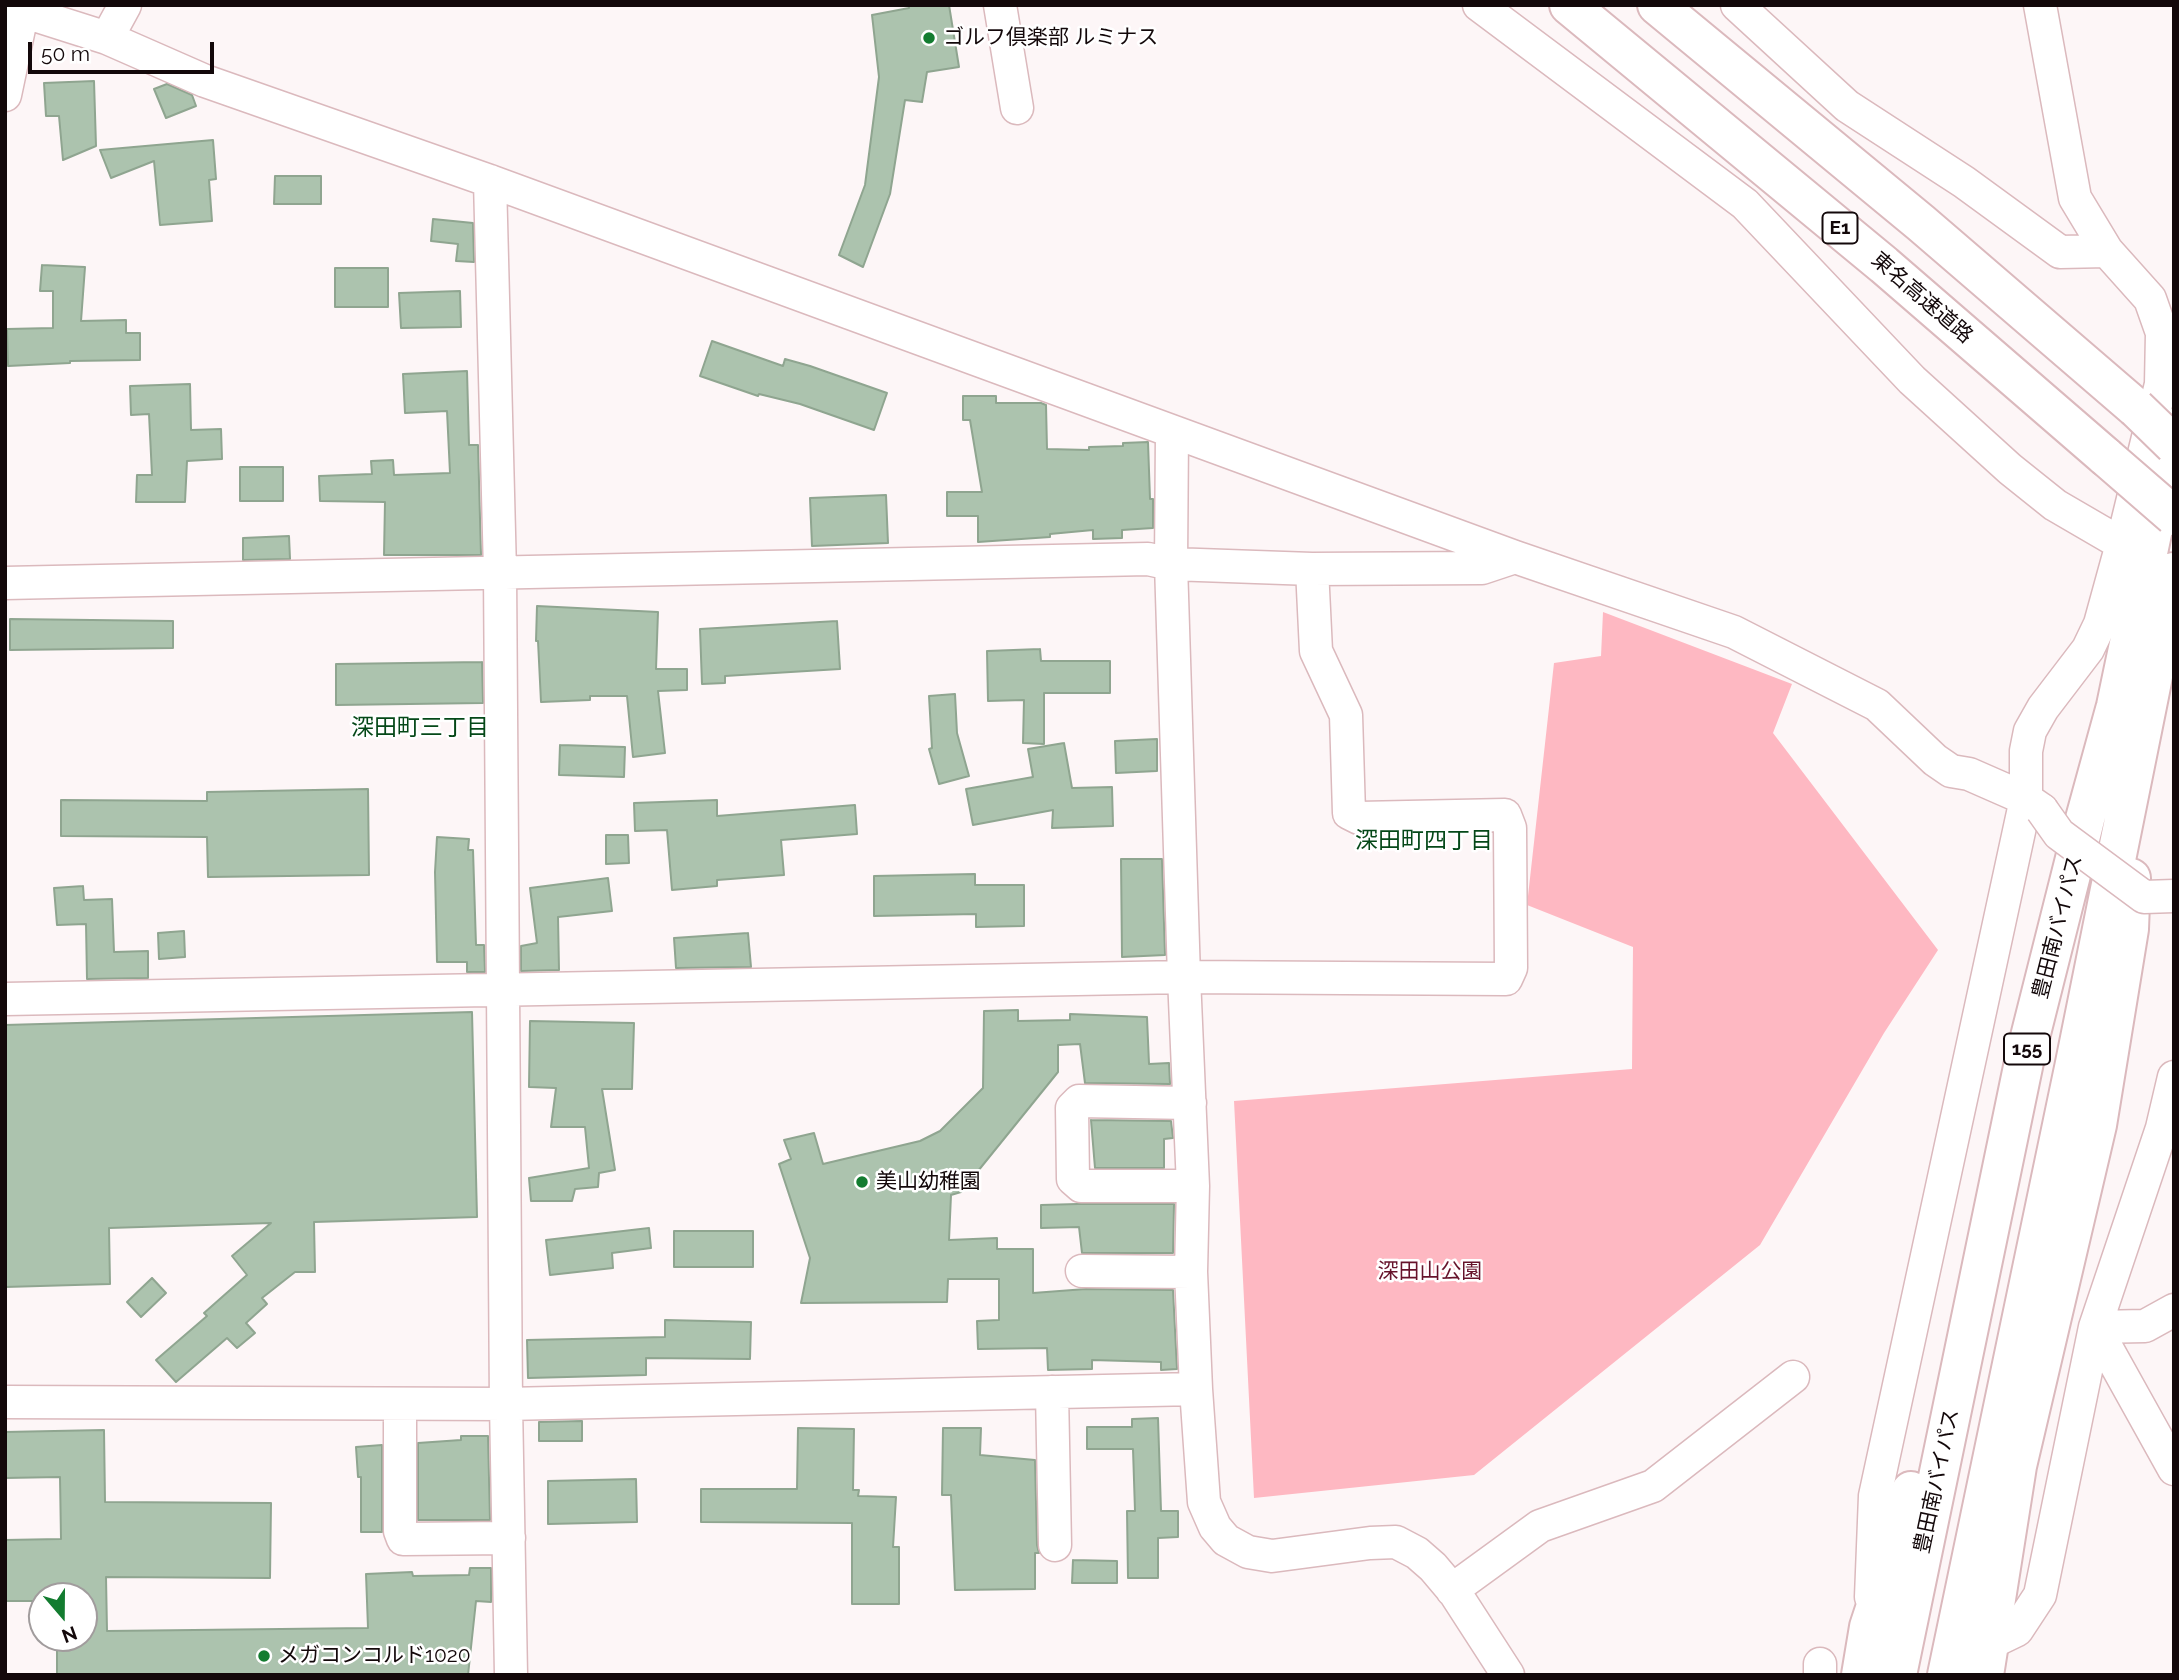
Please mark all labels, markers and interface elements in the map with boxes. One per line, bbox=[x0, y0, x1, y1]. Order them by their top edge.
place label: ゴルフ倶楽部 ルミナス bbox=[943, 25, 1158, 51]
scale bar bbox=[32, 28, 217, 72]
marker: ゴルフ倶楽部 ルミナス bbox=[921, 30, 937, 46]
text: 50 m bbox=[41, 41, 90, 66]
road number: E1 bbox=[1822, 212, 1857, 244]
street label: 東名高速道路 bbox=[1866, 247, 1978, 349]
district label: 深田町三丁目 bbox=[351, 714, 489, 742]
district label: 深田町四丁目 bbox=[1355, 827, 1493, 855]
street label: 豊田南バイパス bbox=[2028, 853, 2088, 1001]
road number: 155 bbox=[2004, 1034, 2050, 1064]
place label: 美山幼稚園 bbox=[876, 1169, 981, 1195]
marker: 美山幼稚園 bbox=[854, 1174, 870, 1190]
park label: 深田山公園 bbox=[1378, 1259, 1482, 1285]
street label: 豊田南バイパス bbox=[1909, 1406, 1965, 1556]
north arrow bbox=[28, 1582, 98, 1652]
text: N bbox=[59, 1622, 80, 1648]
place label: メガコンコルド1020 bbox=[278, 1643, 471, 1669]
marker: メガコンコルド1020 bbox=[256, 1648, 272, 1664]

